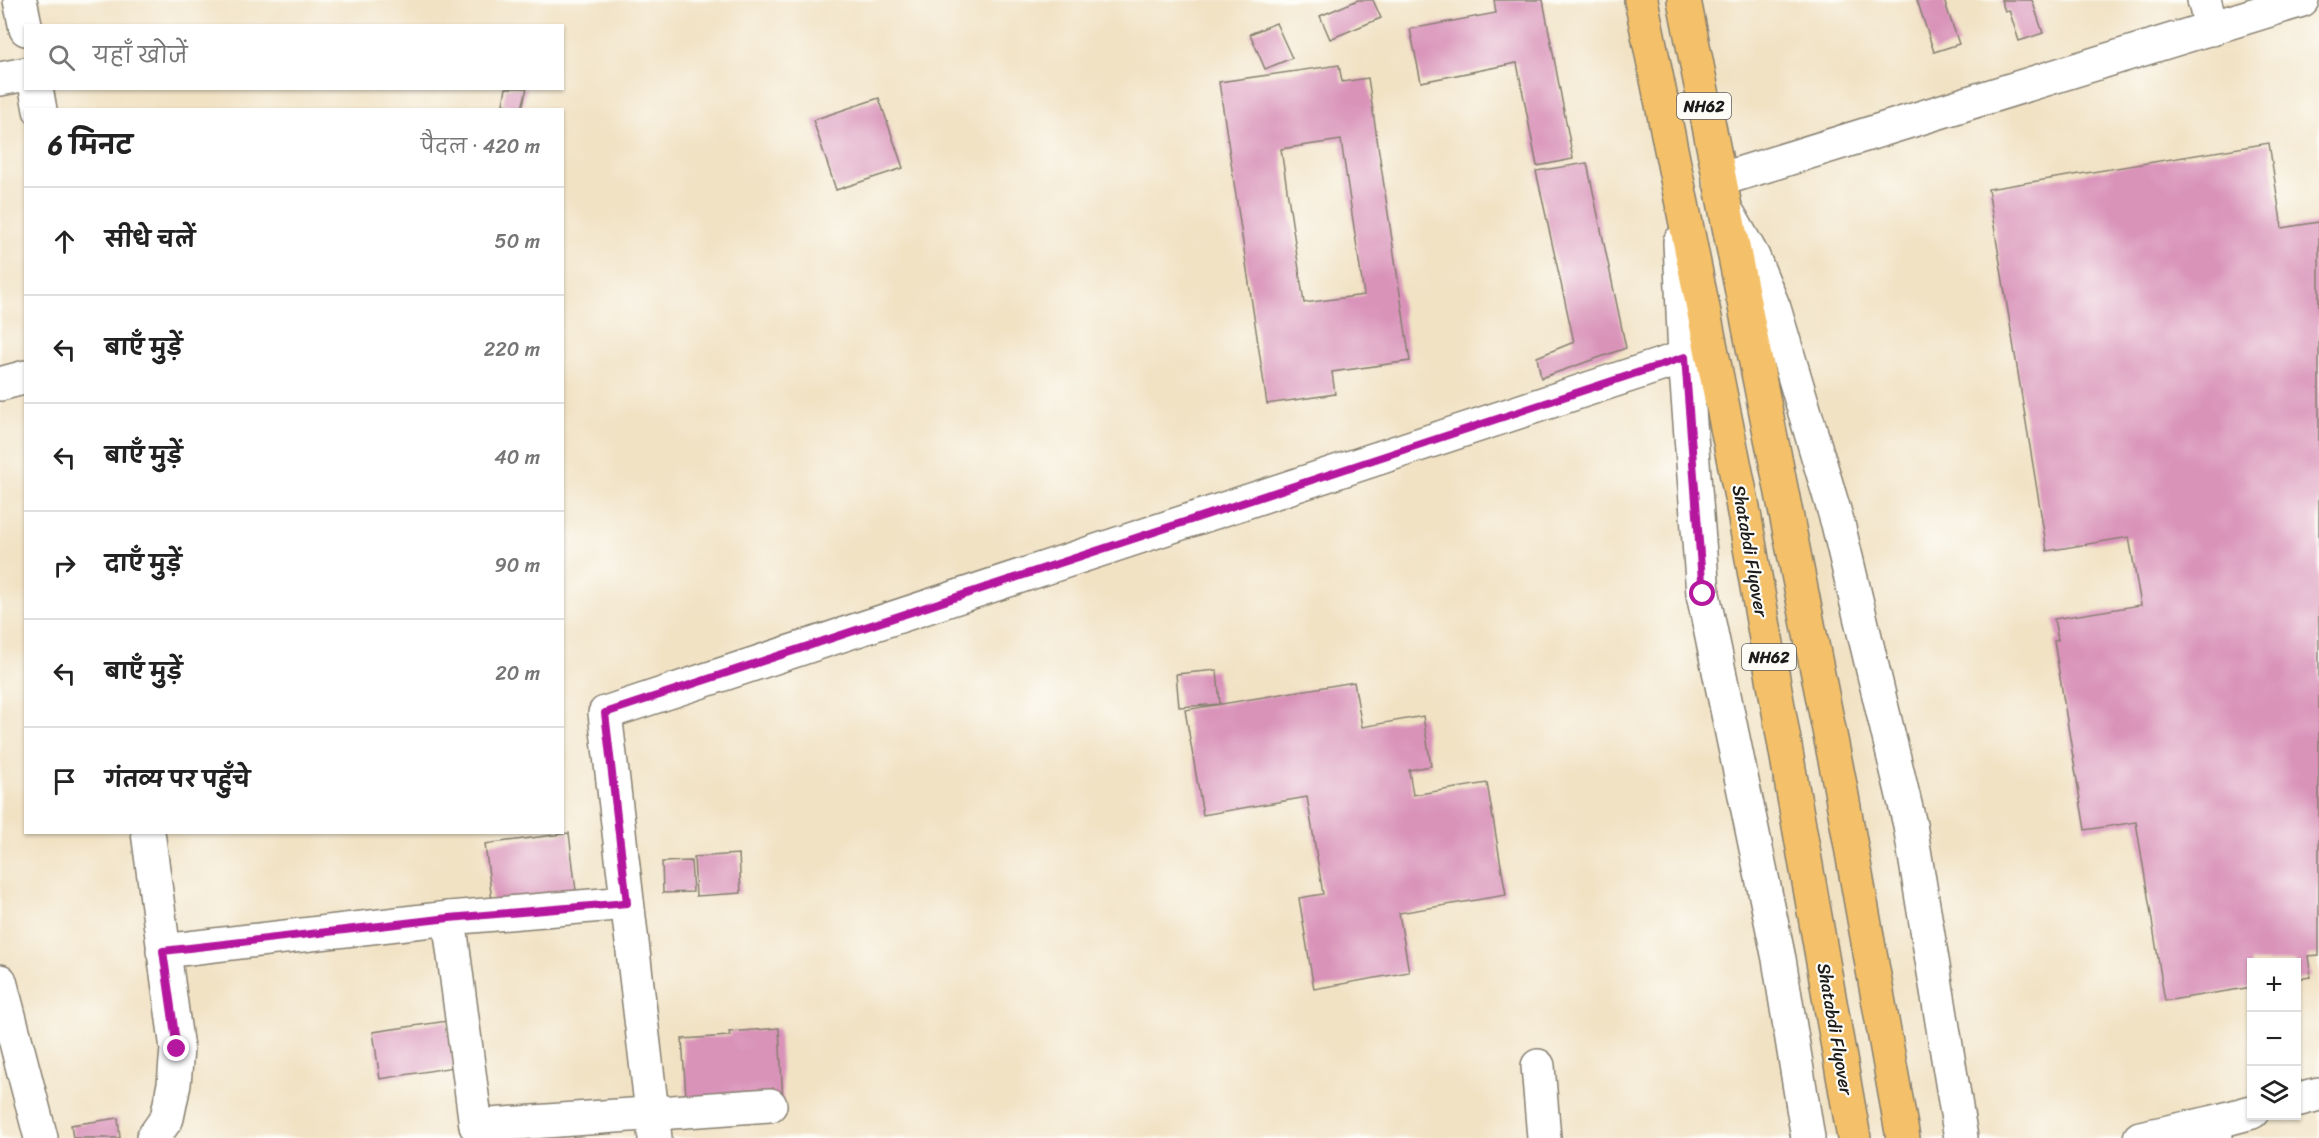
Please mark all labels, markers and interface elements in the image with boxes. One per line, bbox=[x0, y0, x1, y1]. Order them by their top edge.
search box bbox=[24, 24, 564, 90]
text: यहाँ खोजें bbox=[93, 36, 188, 75]
icon: search bbox=[45, 41, 78, 74]
road number: NH62 bbox=[1677, 93, 1731, 119]
text: 6 मिनट bbox=[48, 122, 133, 168]
text: पैदल · 420 m bbox=[421, 129, 540, 164]
text: सीधे चलें bbox=[105, 220, 195, 259]
text: 50 m bbox=[495, 224, 540, 259]
icon: ahead bbox=[48, 225, 81, 258]
text: बाएँ मुड़ें bbox=[105, 328, 182, 367]
text: 220 m bbox=[484, 332, 540, 367]
icon: left bbox=[48, 333, 81, 366]
text: बाएँ मुड़ें bbox=[105, 436, 182, 475]
text: 40 m bbox=[494, 440, 540, 475]
icon: left bbox=[48, 441, 81, 474]
street label: Shatabdi Flyover bbox=[1723, 482, 1778, 621]
text: दाएँ मुड़ें bbox=[105, 544, 182, 583]
text: 90 m bbox=[495, 548, 540, 583]
icon: right bbox=[48, 549, 81, 582]
route start bbox=[1689, 580, 1715, 606]
road number: NH62 bbox=[1742, 644, 1796, 670]
text: बाएँ मुड़ें bbox=[105, 652, 182, 691]
text: 20 m bbox=[495, 656, 540, 691]
icon: left bbox=[48, 657, 81, 690]
text: गंतव्य पर पहुँचे bbox=[105, 760, 250, 799]
icon: arrive bbox=[48, 765, 81, 798]
map controls bbox=[2247, 958, 2301, 1120]
button: + bbox=[2247, 958, 2301, 1012]
street label: Shatabdi Flyover bbox=[1808, 960, 1863, 1099]
button: − bbox=[2247, 1012, 2301, 1066]
route end bbox=[163, 1035, 189, 1061]
button: layers bbox=[2247, 1066, 2301, 1120]

